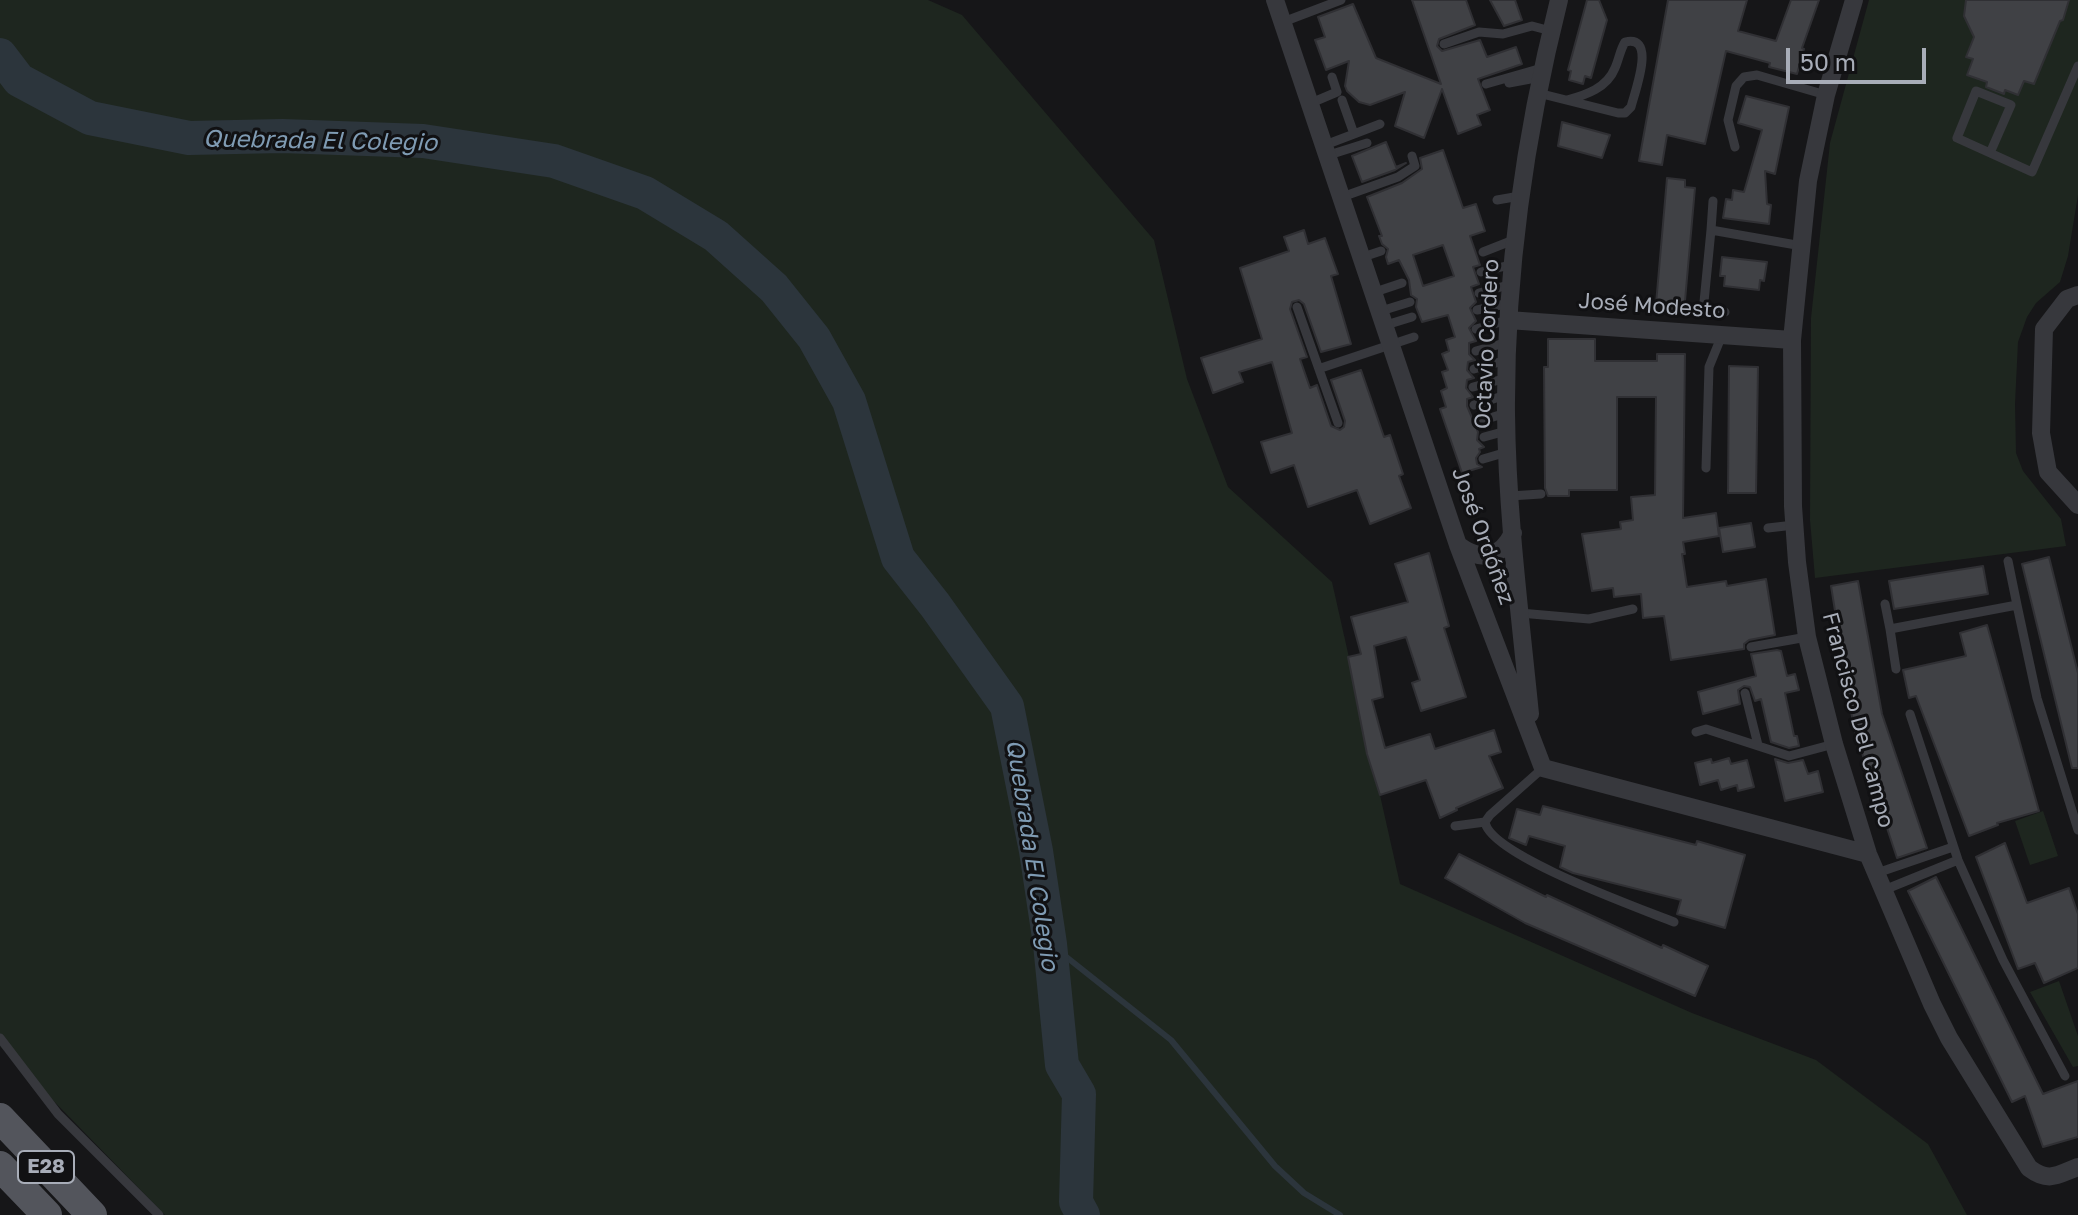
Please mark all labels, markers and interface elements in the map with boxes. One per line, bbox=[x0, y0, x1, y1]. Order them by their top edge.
scale bar bbox=[1790, 32, 1930, 82]
text: 50 m bbox=[1800, 47, 1856, 76]
water label: Quebrada El Colegio bbox=[203, 125, 437, 157]
street label: Octavio Cordero bbox=[1469, 258, 1505, 430]
street label: José Modesto bbox=[1578, 288, 1726, 324]
street label: José Ordóñez bbox=[1446, 464, 1520, 608]
street label: Francisco Del Campo bbox=[1817, 609, 1899, 831]
water label: Quebrada El Colegio bbox=[999, 737, 1065, 973]
road number: E28 bbox=[18, 1151, 74, 1183]

